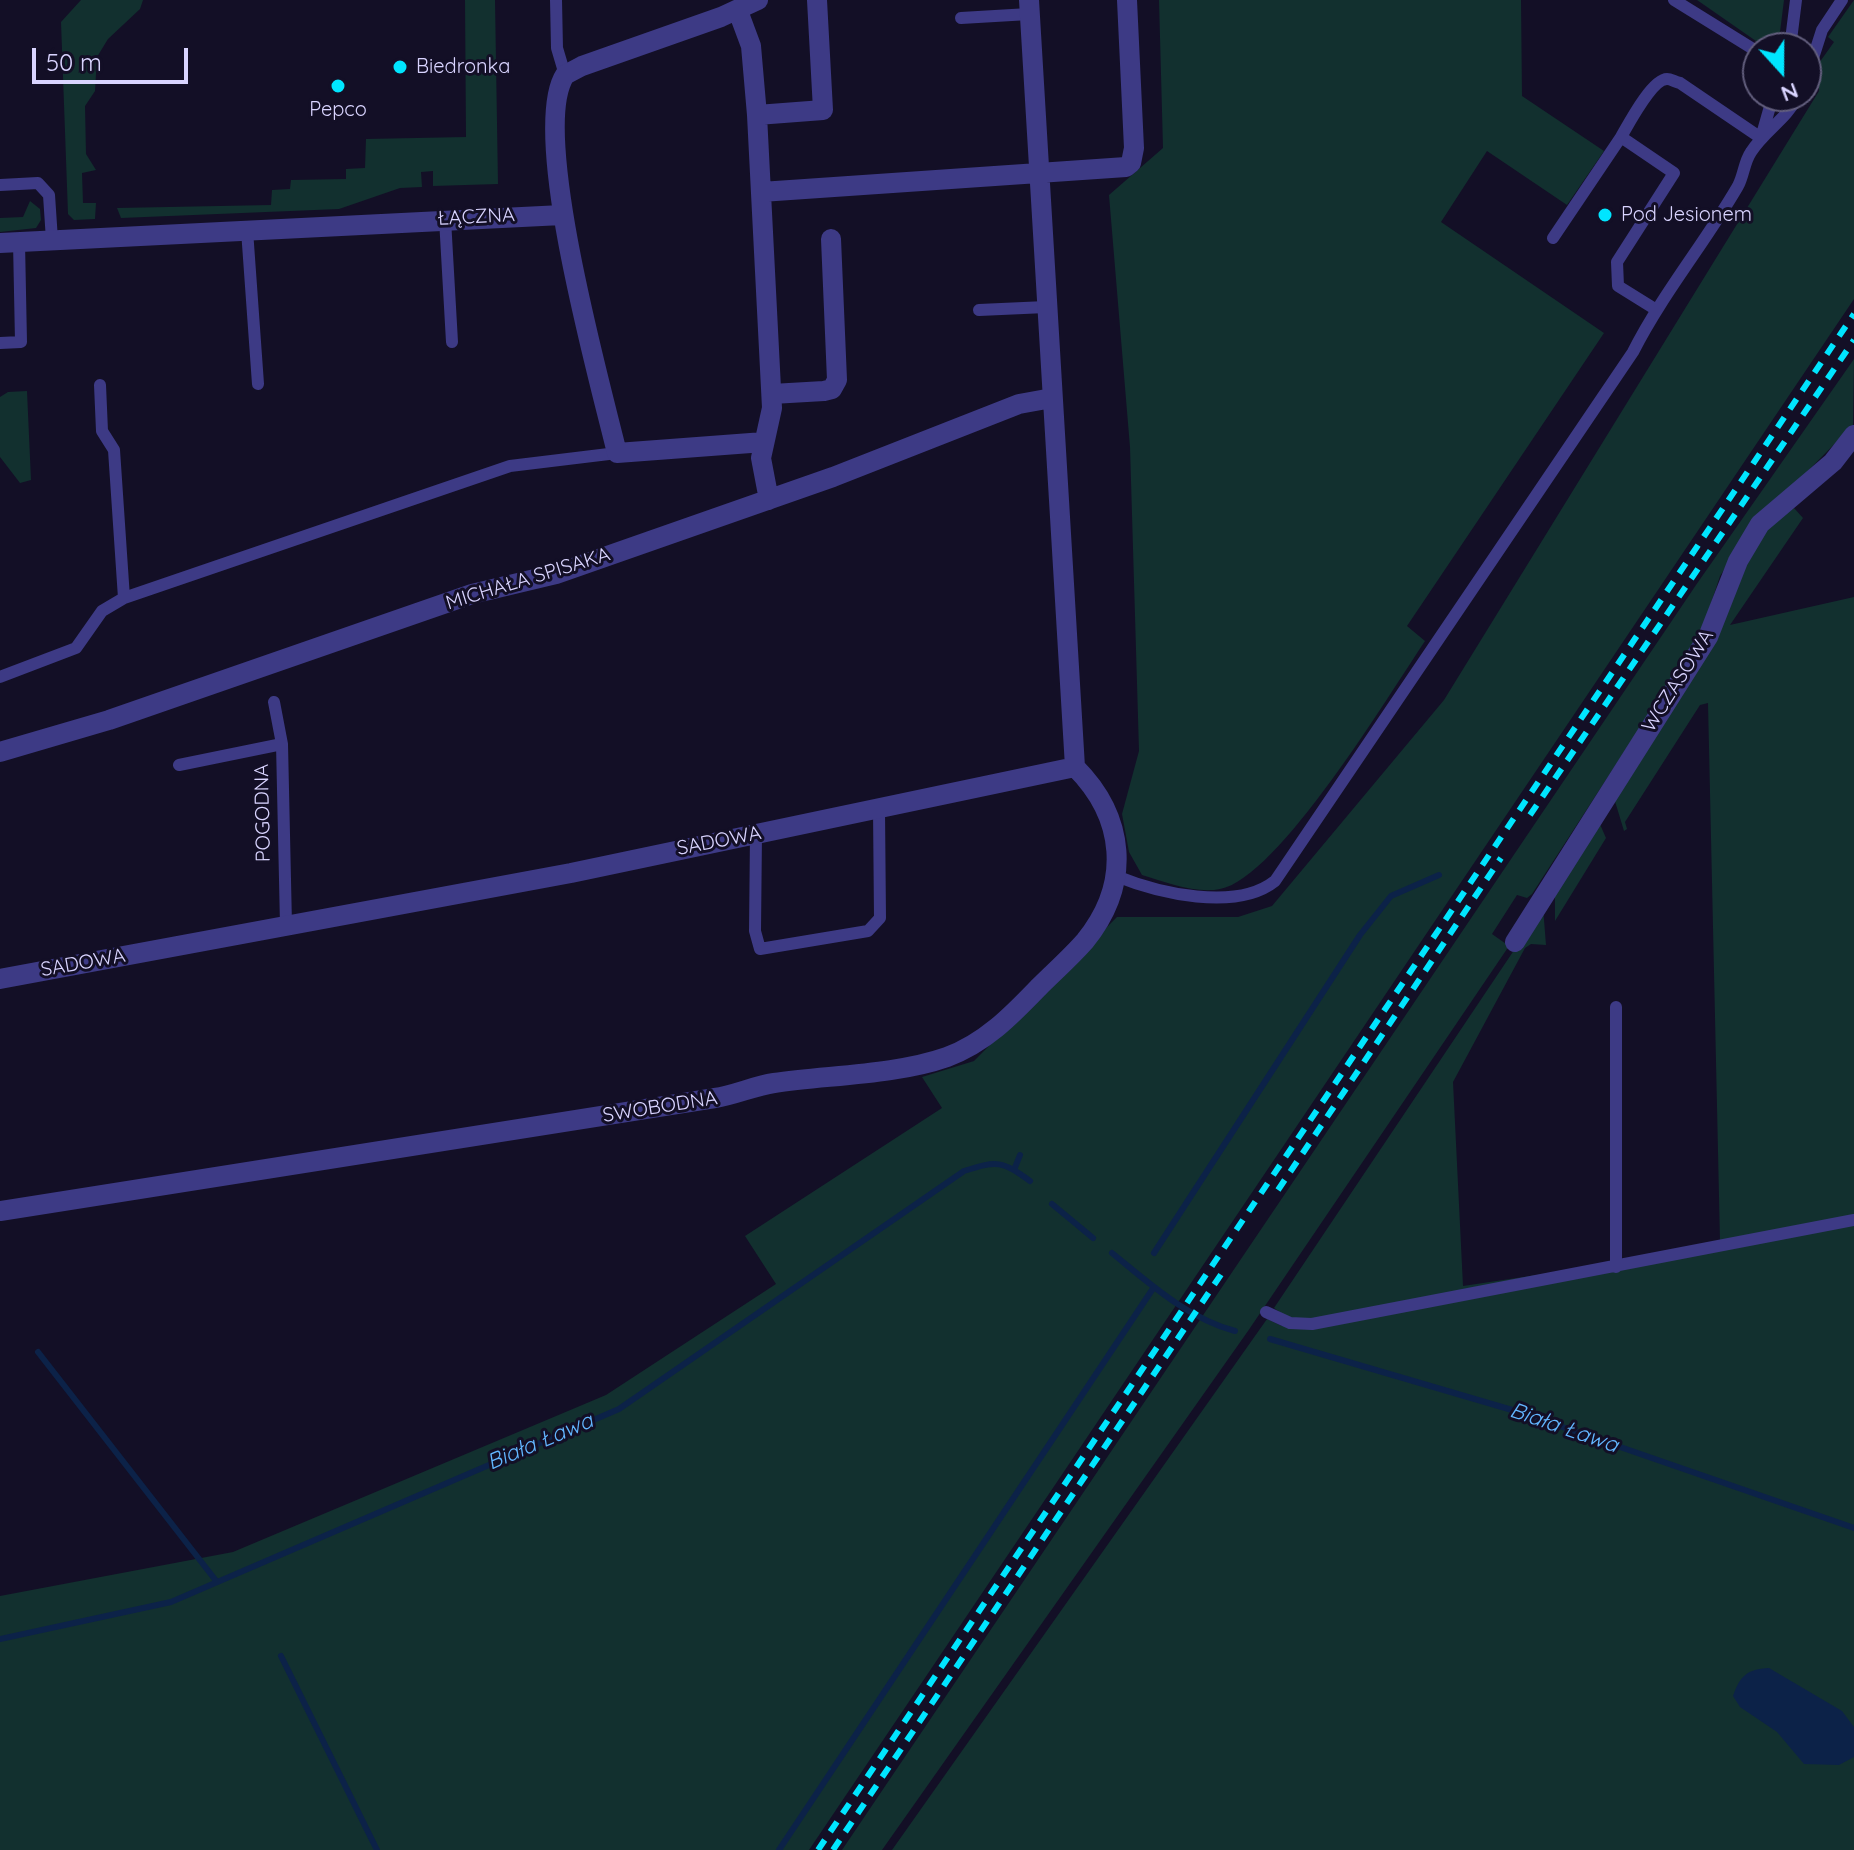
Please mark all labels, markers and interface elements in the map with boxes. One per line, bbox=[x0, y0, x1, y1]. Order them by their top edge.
scale bar bbox=[36, 32, 192, 82]
north arrow bbox=[1742, 32, 1822, 112]
text: 50 m bbox=[46, 47, 102, 77]
place label: Biedronka bbox=[416, 55, 510, 79]
marker: Biedronka bbox=[391, 58, 409, 76]
marker: Pepco bbox=[329, 77, 347, 95]
text: N bbox=[1777, 77, 1802, 109]
place label: Pepco bbox=[309, 98, 367, 122]
street label: ŁĄCZNA bbox=[436, 203, 516, 231]
place label: Pod Jesionem bbox=[1621, 203, 1752, 227]
marker: Pod Jesionem bbox=[1596, 206, 1614, 224]
street label: MICHAŁA SPISAKA bbox=[443, 543, 613, 615]
street label: WCZASOWA bbox=[1637, 625, 1719, 737]
street label: POGODNA bbox=[250, 764, 276, 862]
street label: SADOWA bbox=[675, 821, 763, 861]
street label: SADOWA bbox=[39, 944, 127, 982]
street label: SWOBODNA bbox=[601, 1086, 719, 1128]
water label: Biała Ława bbox=[1506, 1397, 1622, 1459]
water label: Biała Ława bbox=[483, 1408, 597, 1476]

